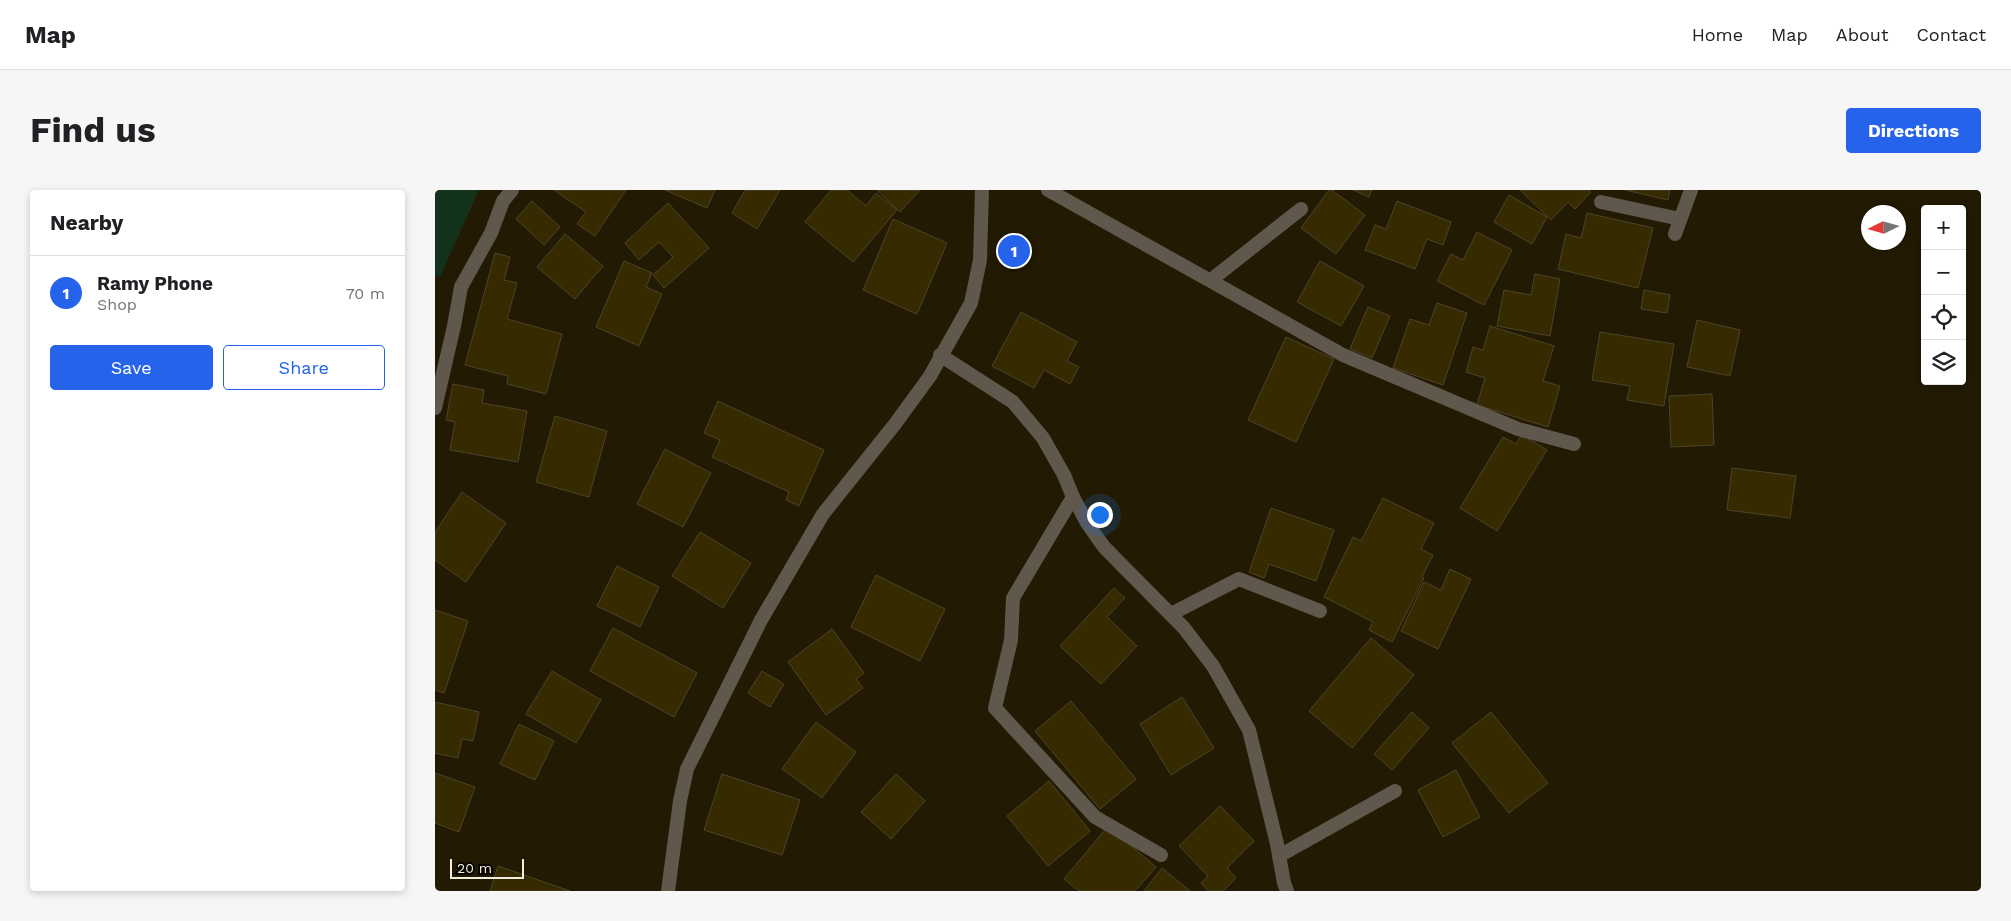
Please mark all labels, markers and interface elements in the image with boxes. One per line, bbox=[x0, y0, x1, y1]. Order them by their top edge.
text: Map bbox=[25, 21, 76, 49]
text: Home bbox=[1692, 24, 1743, 45]
text: Map bbox=[1771, 24, 1808, 45]
text: About bbox=[1836, 24, 1888, 45]
text: Contact bbox=[1916, 24, 1986, 45]
button: Directions bbox=[1846, 108, 1981, 153]
text: Find us bbox=[30, 109, 156, 151]
north arrow bbox=[1861, 205, 1906, 250]
map controls bbox=[1921, 205, 1966, 385]
button: + bbox=[1921, 205, 1966, 250]
text: Nearby bbox=[50, 210, 123, 235]
pin: 1 bbox=[998, 232, 1030, 270]
button: − bbox=[1921, 250, 1966, 295]
text: Ramy Phone bbox=[97, 272, 213, 295]
text: 1 bbox=[63, 284, 69, 303]
text: 70 m bbox=[346, 284, 385, 303]
text: Shop bbox=[97, 295, 137, 314]
button: locate bbox=[1921, 295, 1966, 340]
button: layers bbox=[1921, 340, 1966, 385]
button: Save bbox=[50, 345, 213, 390]
button: Share bbox=[223, 345, 385, 390]
your location bbox=[1087, 502, 1113, 528]
scale bar bbox=[450, 856, 524, 879]
text: 20 m bbox=[457, 860, 492, 876]

